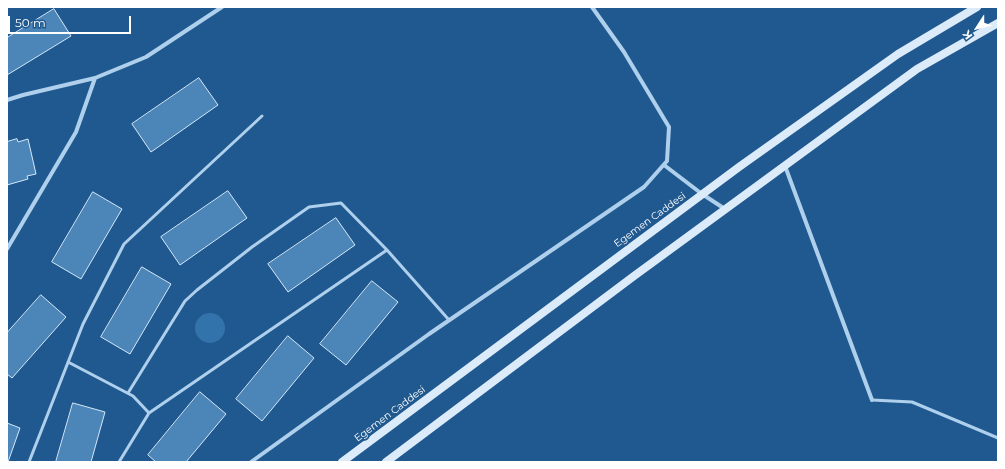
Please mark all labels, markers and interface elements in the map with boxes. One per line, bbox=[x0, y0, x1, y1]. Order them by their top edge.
scale bar bbox=[10, 8, 133, 34]
north arrow bbox=[957, 8, 997, 48]
text: 50 m bbox=[15, 15, 46, 30]
text: K bbox=[959, 28, 975, 42]
street label: Egemen Caddesi bbox=[612, 190, 688, 250]
street label: Egemen Caddesi bbox=[352, 383, 428, 445]

